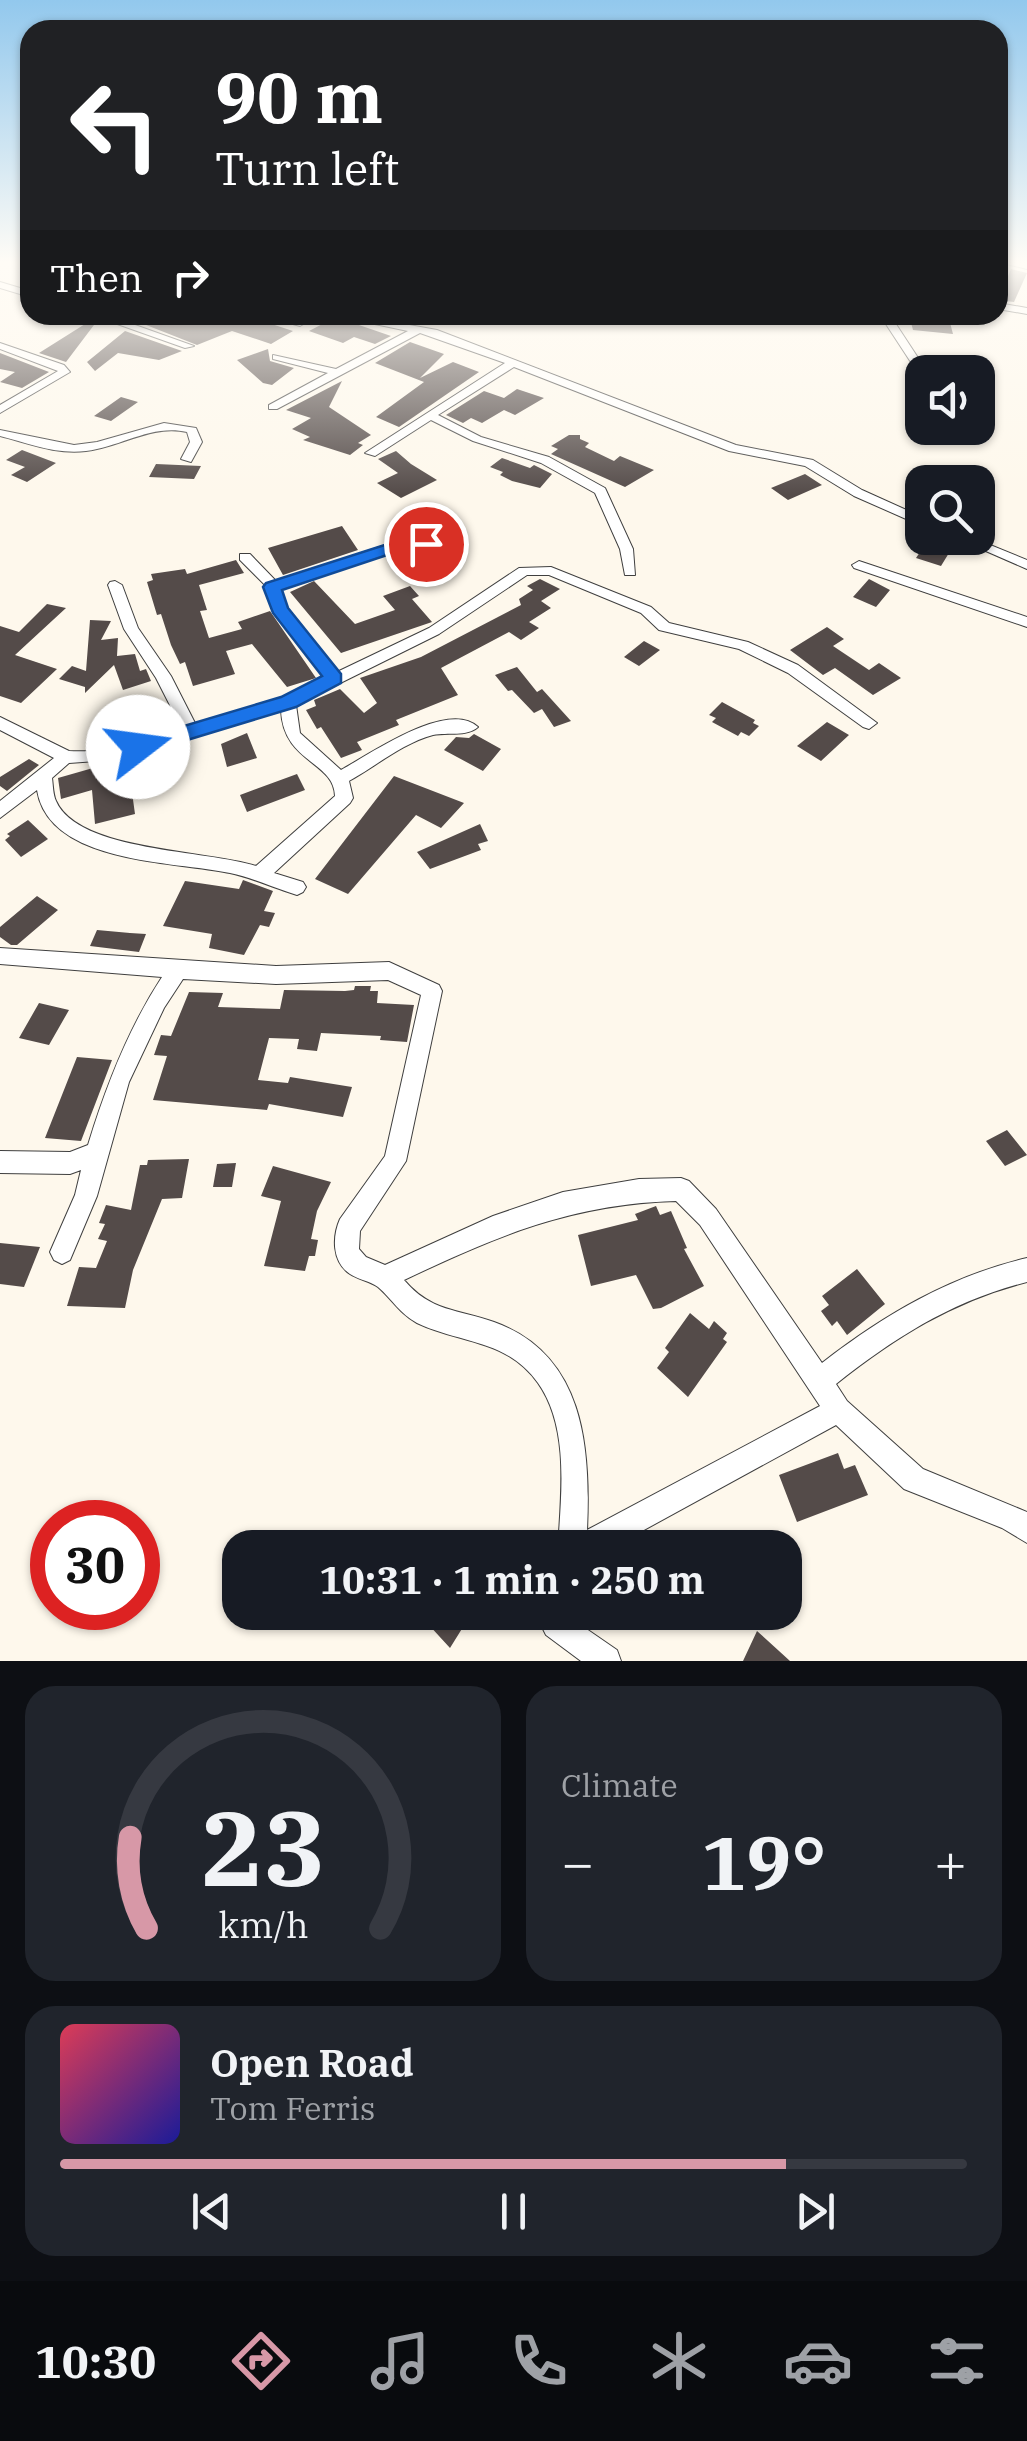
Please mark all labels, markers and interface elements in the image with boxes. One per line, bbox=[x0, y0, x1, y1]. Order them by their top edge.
text: 90 m bbox=[215, 51, 383, 142]
icon: left bbox=[50, 60, 180, 190]
text: Turn left bbox=[215, 139, 399, 197]
icon: right bbox=[163, 250, 218, 305]
text: Then bbox=[50, 253, 143, 302]
map controls bbox=[905, 355, 995, 555]
button: sound bbox=[905, 355, 995, 445]
button: search bbox=[905, 465, 995, 555]
pin bbox=[384, 502, 469, 587]
icon: arrive bbox=[399, 517, 454, 572]
position arrow bbox=[86, 695, 190, 799]
speed limit sign: 30 bbox=[30, 1500, 160, 1630]
text: 10:31 · 1 min · 250 m bbox=[319, 1555, 705, 1604]
text: Climate bbox=[561, 1764, 678, 1806]
text: 23 bbox=[201, 1779, 325, 1915]
text: 19° bbox=[701, 1813, 827, 1911]
text: − bbox=[561, 1827, 594, 1898]
text: + bbox=[934, 1827, 967, 1898]
text: km/h bbox=[218, 1901, 308, 1948]
text: Open Road bbox=[210, 2038, 414, 2087]
text: Tom Ferris bbox=[210, 2087, 375, 2129]
icon: previous bbox=[184, 2184, 239, 2239]
icon: pause bbox=[486, 2184, 541, 2239]
icon: next bbox=[788, 2184, 843, 2239]
icon: directions bbox=[226, 2326, 296, 2396]
icon: music bbox=[365, 2326, 435, 2396]
icon: phone bbox=[504, 2326, 574, 2396]
icon: climate bbox=[644, 2326, 714, 2396]
icon: car bbox=[783, 2326, 853, 2396]
icon: filters bbox=[922, 2326, 992, 2396]
text: 10:30 bbox=[35, 2332, 156, 2390]

